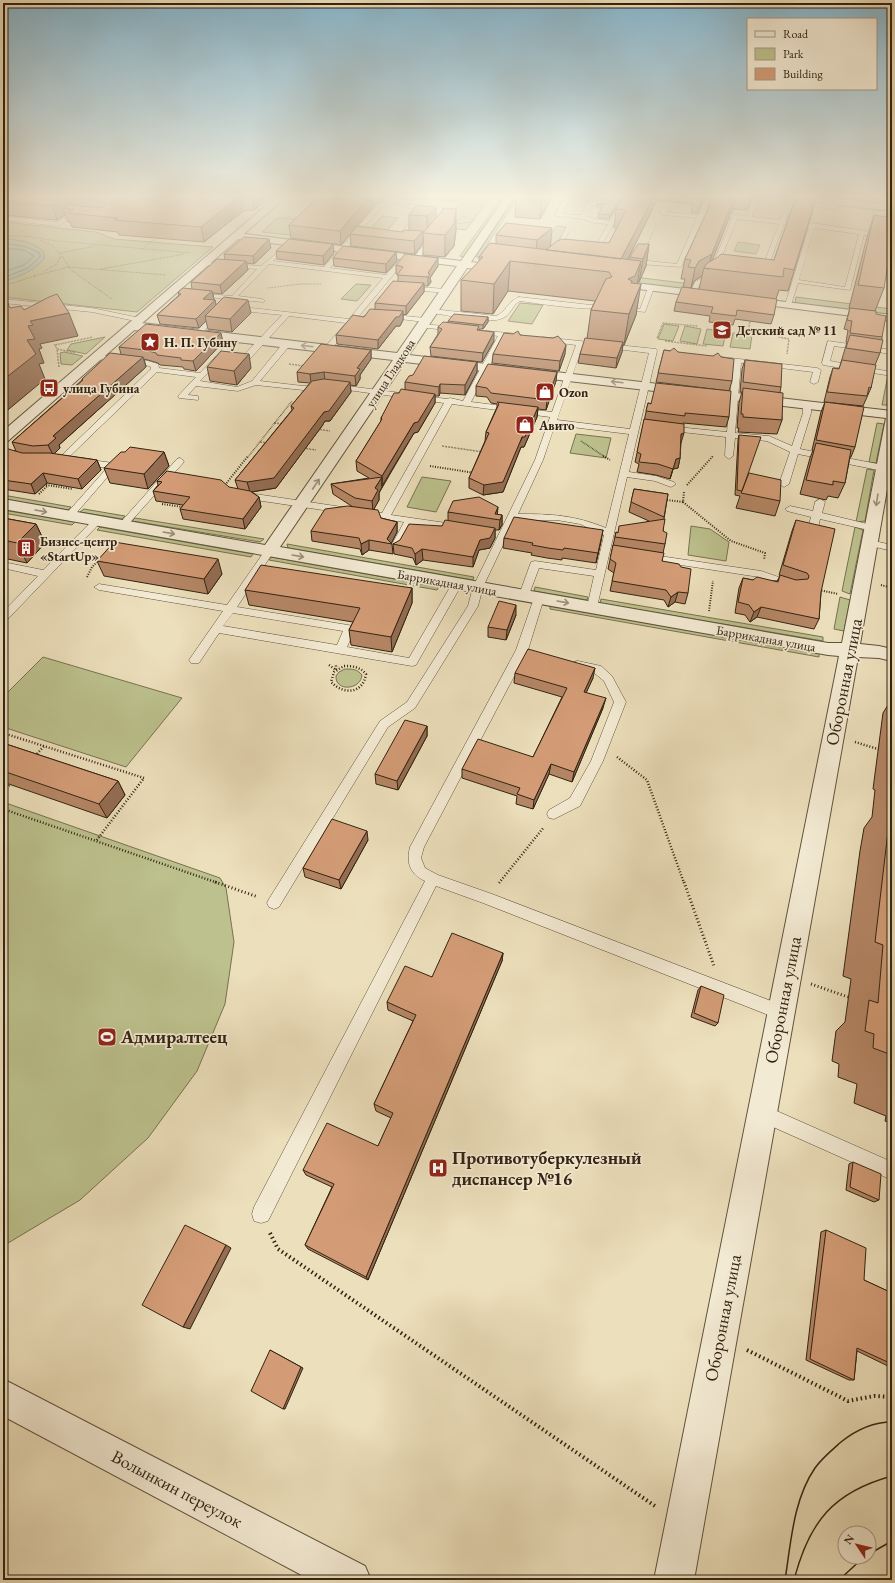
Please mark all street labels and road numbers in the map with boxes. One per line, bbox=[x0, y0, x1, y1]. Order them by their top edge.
street label: улица Гладкова bbox=[362, 335, 419, 411]
street label: Баррикадная улица bbox=[396, 565, 499, 600]
street label: Оборонная улица bbox=[820, 616, 867, 747]
street label: Баррикадная улица bbox=[715, 621, 818, 656]
street label: Оборонная улица bbox=[759, 934, 806, 1065]
street label: Оборонная улица bbox=[699, 1252, 746, 1383]
street label: Волынкин переулок bbox=[108, 1444, 247, 1533]

